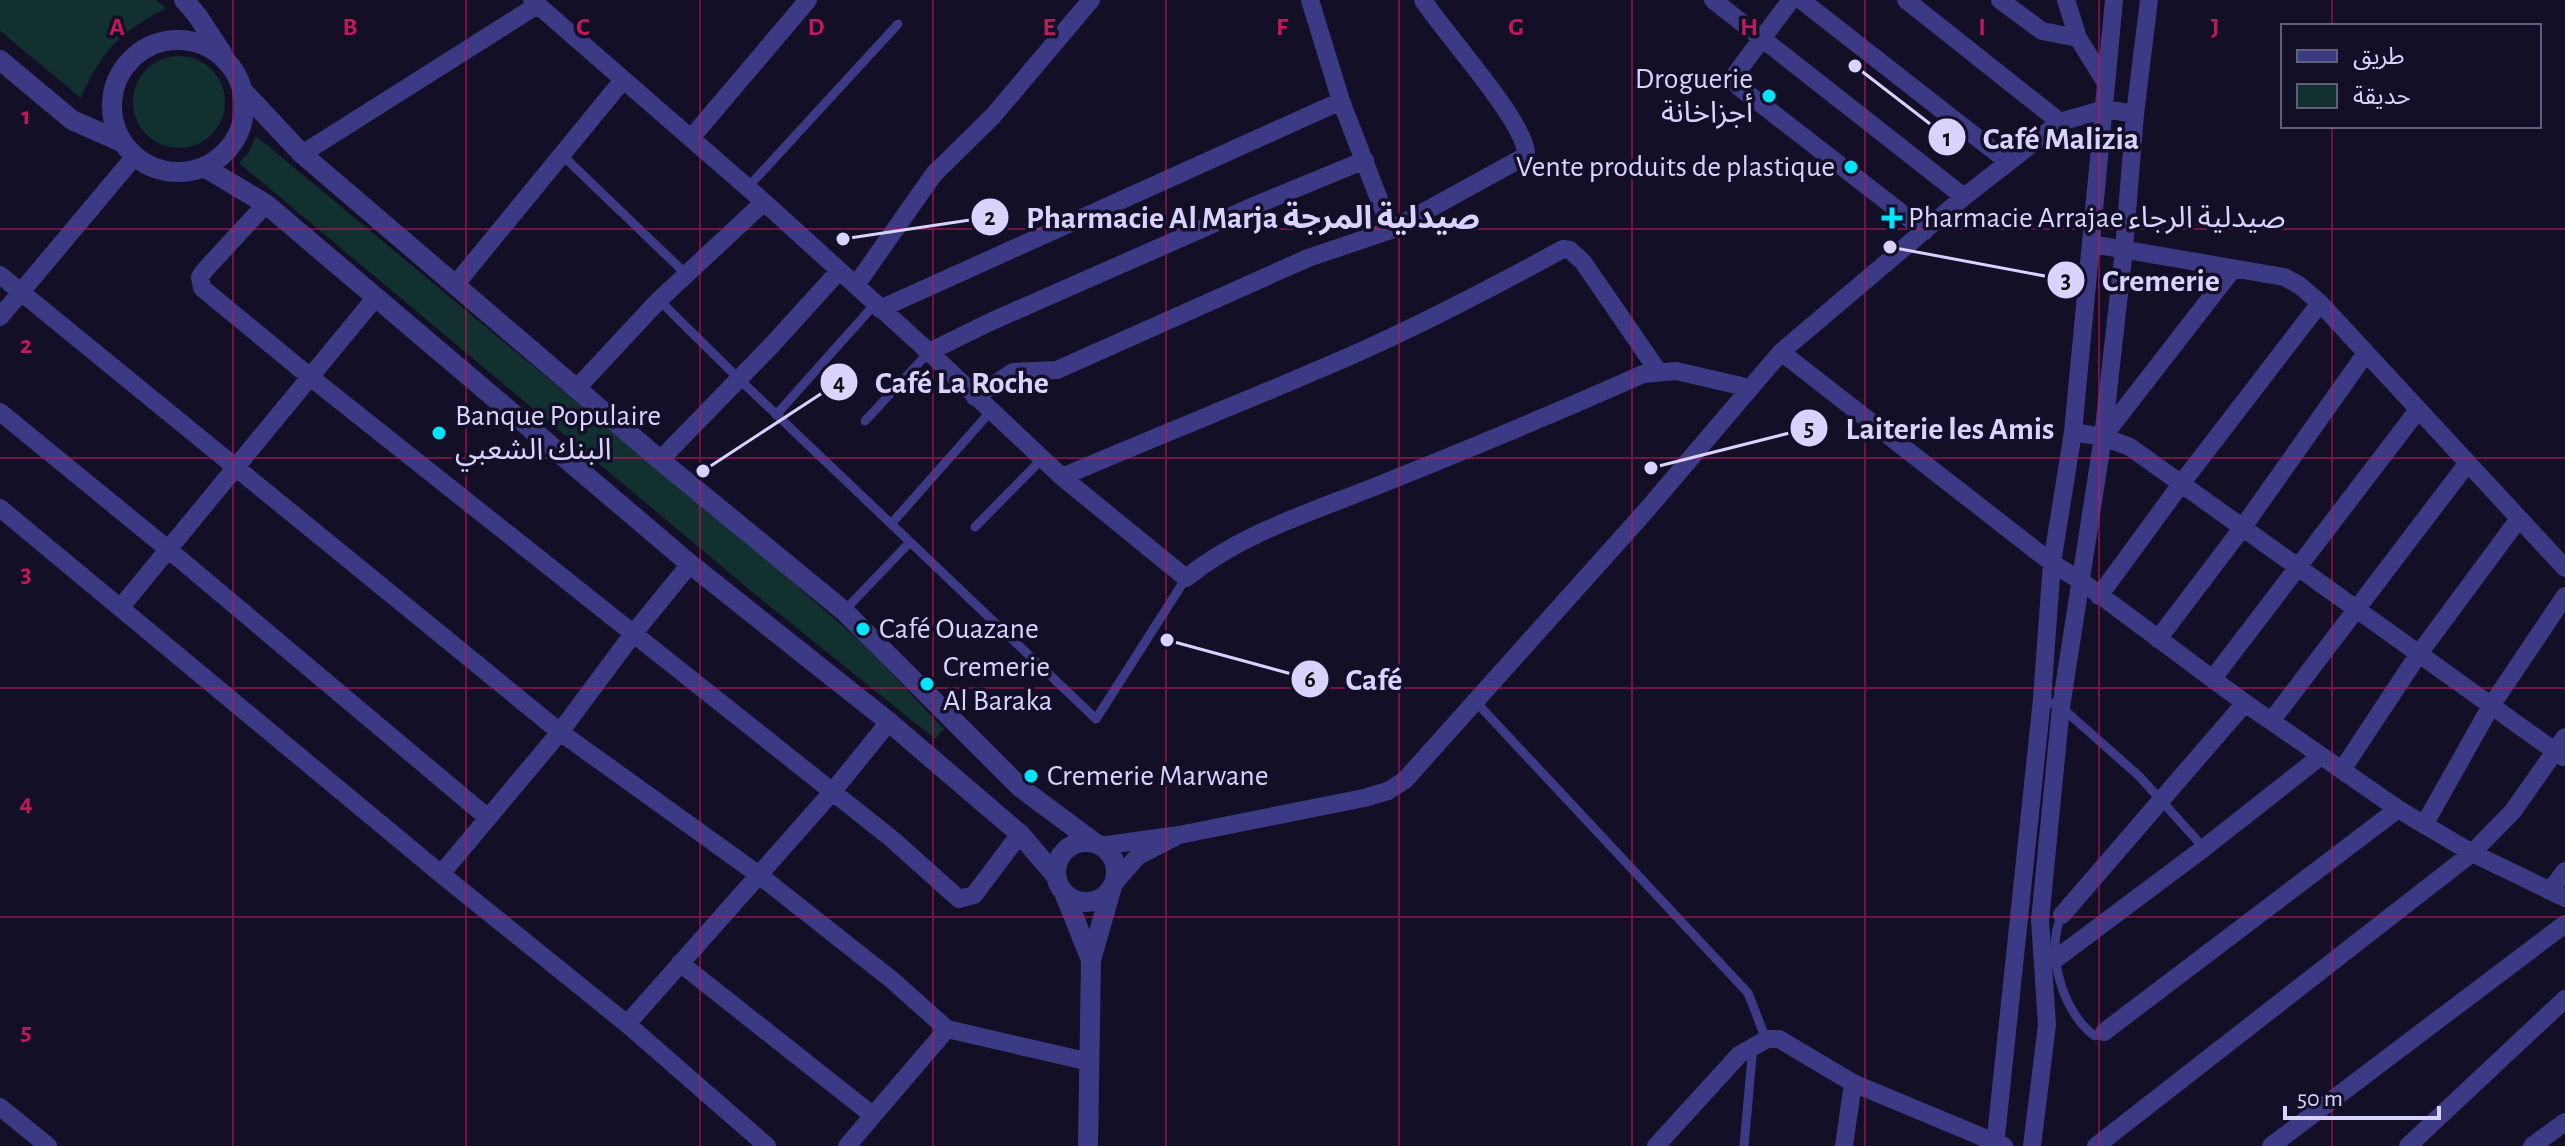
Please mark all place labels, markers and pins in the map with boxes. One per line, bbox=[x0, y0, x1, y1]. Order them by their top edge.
place label: Droguerie أجزاخانة bbox=[1635, 64, 1753, 129]
marker: Droguerie أجزاخانة bbox=[1760, 87, 1778, 105]
callout: Café Malizia bbox=[1927, 109, 2156, 165]
place label: Vente produits de plastique bbox=[1516, 152, 1835, 182]
marker: Vente produits de plastique bbox=[1842, 158, 1860, 176]
callout: Pharmacie Al Marja صيدلية المرجة bbox=[970, 189, 1496, 245]
place label: Pharmacie Arrajae صيدلية الرجاء bbox=[1908, 203, 2286, 234]
marker: Pharmacie Arrajae صيدلية الرجاء bbox=[1883, 209, 1901, 227]
callout: Cremerie bbox=[2046, 252, 2235, 308]
callout: Café La Roche bbox=[819, 354, 1065, 410]
callout: Laiterie les Amis bbox=[1789, 400, 2070, 456]
place label: Banque Populaire البنك الشعبي bbox=[455, 401, 661, 472]
marker: Banque Populaire البنك الشعبي bbox=[430, 424, 448, 442]
place label: Café Ouazane bbox=[879, 614, 1039, 644]
marker: Café Ouazane bbox=[854, 620, 872, 638]
callout: Café bbox=[1290, 651, 1419, 707]
place label: Cremerie Al Baraka bbox=[943, 652, 1053, 716]
marker: Cremerie Al Baraka bbox=[918, 675, 936, 693]
place label: Cremerie Marwane bbox=[1047, 761, 1269, 791]
marker: Cremerie Marwane bbox=[1022, 767, 1040, 785]

